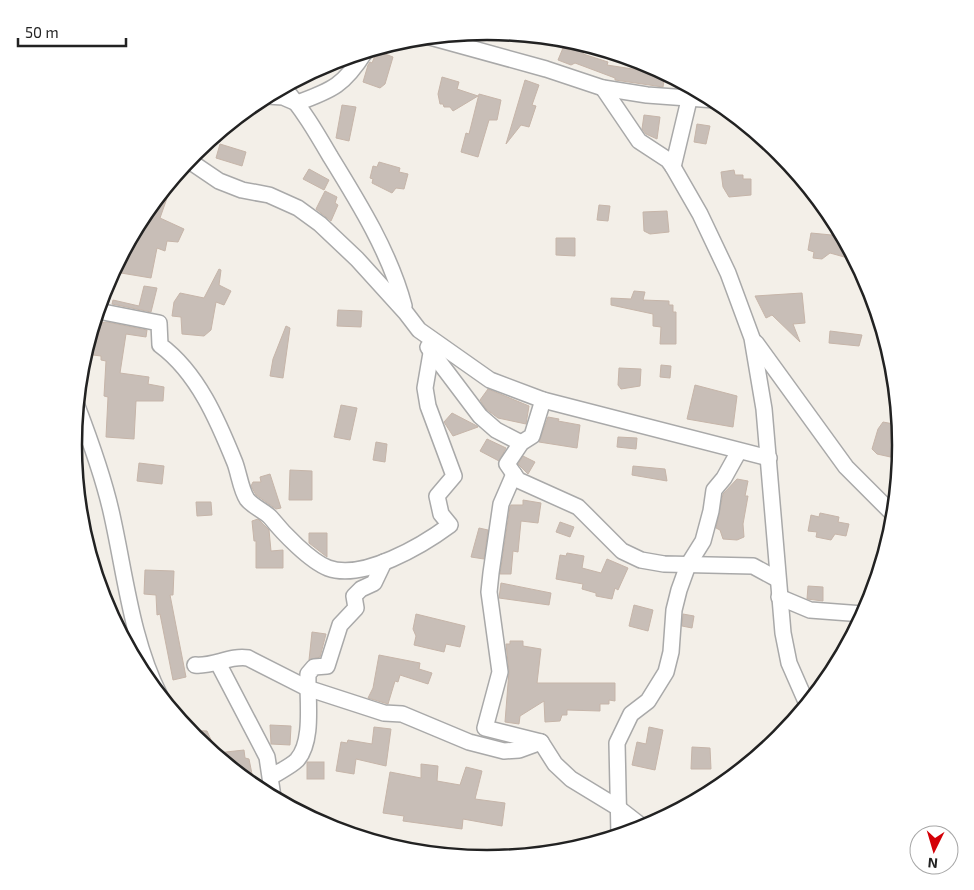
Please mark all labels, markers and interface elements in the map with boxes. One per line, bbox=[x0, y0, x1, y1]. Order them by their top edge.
scale bar bbox=[18, 15, 125, 47]
text: 50 m bbox=[25, 23, 59, 41]
north arrow bbox=[909, 825, 959, 875]
text: N bbox=[927, 855, 939, 872]

